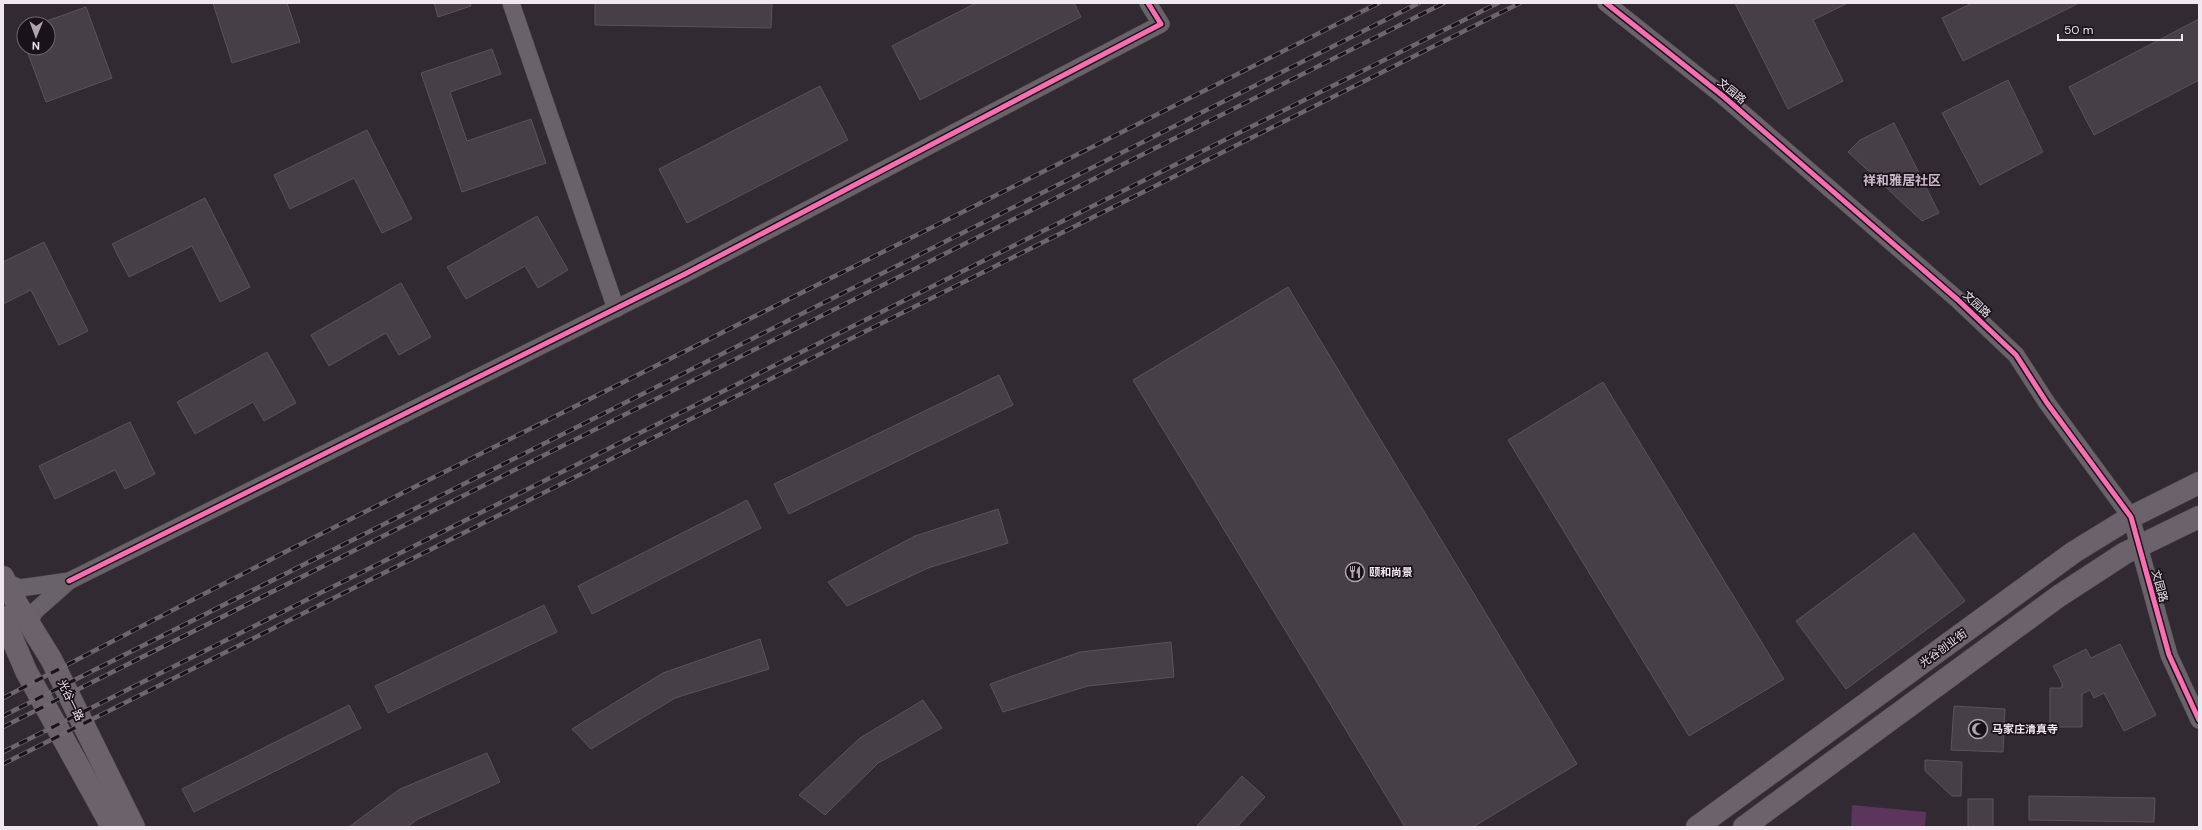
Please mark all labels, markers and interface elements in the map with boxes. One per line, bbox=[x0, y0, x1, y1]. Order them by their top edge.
north arrow bbox=[16, 16, 56, 56]
scale bar bbox=[2058, 16, 2182, 42]
text: 50 m bbox=[2064, 22, 2093, 38]
text: N bbox=[32, 39, 40, 53]
street label: 文园路 bbox=[1715, 75, 1749, 107]
district label: 祥和雅居社区 bbox=[1863, 172, 1941, 189]
street label: 文园路 bbox=[1960, 288, 1994, 320]
restaurant icon: 颐和尚景 bbox=[1344, 561, 1366, 583]
place label: 颐和尚景 bbox=[1369, 565, 1413, 579]
street label: 文园路 bbox=[2149, 568, 2171, 604]
street label: 光谷创业街 bbox=[1917, 626, 1969, 670]
street label: 光谷一路 bbox=[55, 677, 87, 723]
mosque icon: 马家庄清真寺 bbox=[1967, 718, 1989, 740]
place label: 马家庄清真寺 bbox=[1992, 722, 2058, 736]

